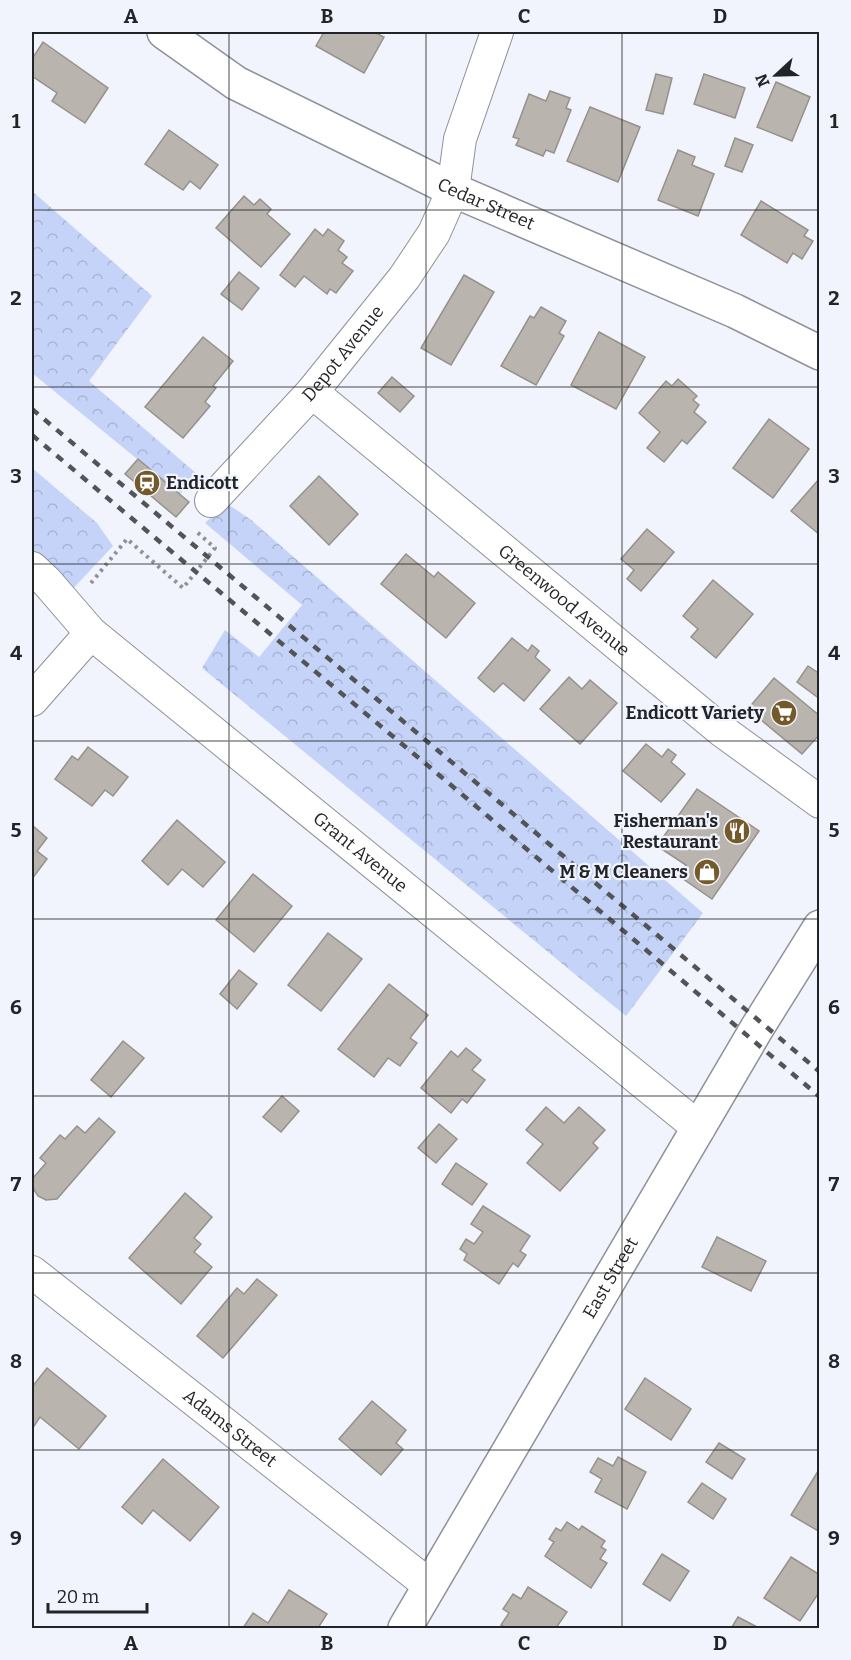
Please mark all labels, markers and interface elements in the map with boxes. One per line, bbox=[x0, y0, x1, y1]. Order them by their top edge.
text: A bbox=[124, 4, 139, 28]
text: B bbox=[321, 4, 334, 28]
text: C bbox=[518, 4, 530, 28]
text: D bbox=[713, 4, 727, 28]
north arrow bbox=[746, 45, 806, 105]
text: N bbox=[751, 71, 774, 90]
text: 1 bbox=[12, 109, 21, 133]
text: 1 bbox=[830, 109, 839, 133]
street label: Cedar Street bbox=[434, 173, 538, 235]
text: 2 bbox=[10, 286, 22, 310]
text: 2 bbox=[828, 286, 840, 310]
street label: Depot Avenue bbox=[298, 301, 388, 406]
text: 3 bbox=[10, 464, 22, 488]
text: 3 bbox=[828, 464, 840, 488]
station icon: Endicott bbox=[132, 468, 162, 498]
place label: Endicott bbox=[166, 472, 239, 494]
street label: Greenwood Avenue bbox=[494, 540, 634, 661]
text: 4 bbox=[10, 641, 22, 665]
text: 4 bbox=[828, 641, 840, 665]
supermarket icon: Endicott Variety bbox=[769, 698, 799, 728]
place label: Endicott Variety bbox=[626, 702, 765, 724]
street label: Grant Avenue bbox=[308, 807, 412, 897]
place label: Fisherman's Restaurant bbox=[614, 810, 718, 853]
restaurant icon: Fisherman's Restaurant bbox=[722, 816, 752, 846]
text: 5 bbox=[11, 818, 22, 842]
text: 5 bbox=[829, 818, 840, 842]
shop icon: M & M Cleaners bbox=[692, 857, 722, 887]
place label: M & M Cleaners bbox=[560, 861, 688, 883]
text: 6 bbox=[10, 995, 22, 1019]
text: 6 bbox=[828, 995, 840, 1019]
text: 7 bbox=[11, 1172, 22, 1196]
text: 7 bbox=[829, 1172, 840, 1196]
street label: East Street bbox=[578, 1233, 643, 1322]
text: 8 bbox=[10, 1349, 22, 1373]
text: 8 bbox=[828, 1349, 840, 1373]
street label: Adams Street bbox=[179, 1384, 281, 1472]
text: 9 bbox=[10, 1526, 22, 1550]
text: 9 bbox=[828, 1526, 840, 1550]
scale bar bbox=[48, 1576, 147, 1614]
text: 20 m bbox=[57, 1586, 99, 1608]
text: A bbox=[124, 1631, 139, 1655]
text: B bbox=[321, 1631, 334, 1655]
text: C bbox=[518, 1631, 530, 1655]
text: D bbox=[713, 1631, 727, 1655]

